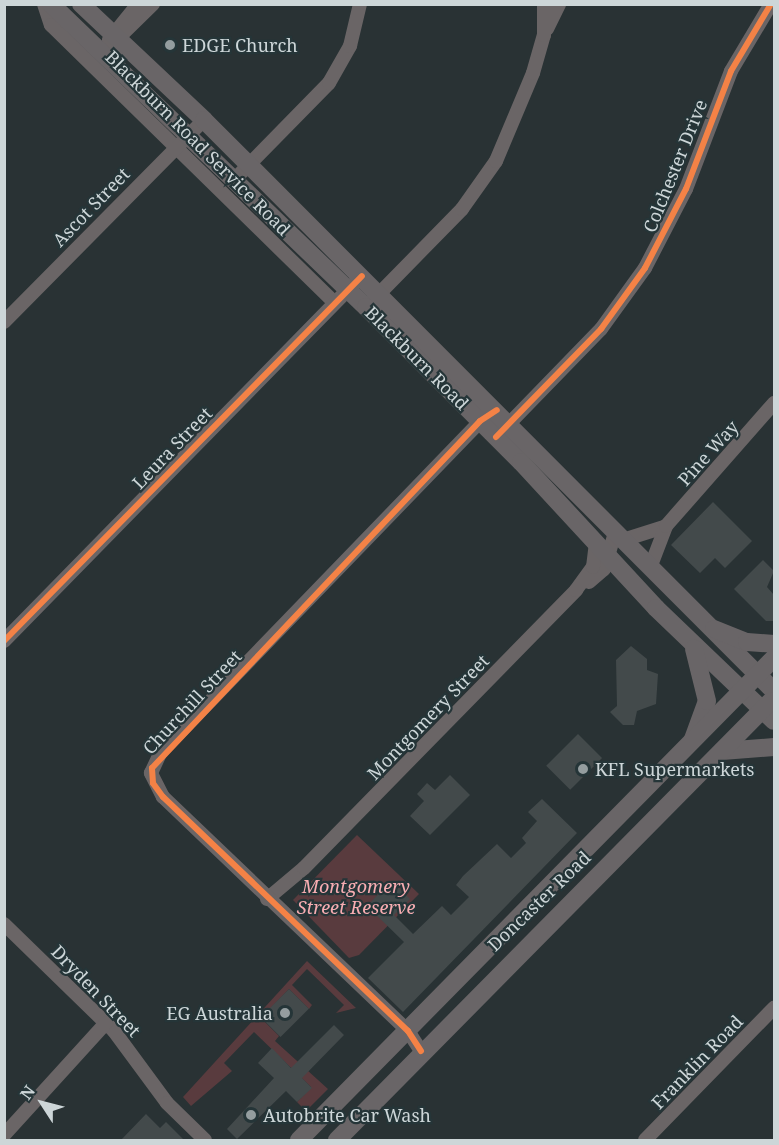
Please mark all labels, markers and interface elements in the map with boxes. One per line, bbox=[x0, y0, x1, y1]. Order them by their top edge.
place label: EDGE Church bbox=[182, 34, 298, 56]
marker: EDGE Church bbox=[163, 38, 177, 52]
street label: Blackburn Road Service Road bbox=[101, 46, 295, 240]
street label: Colchester Drive bbox=[638, 96, 712, 236]
street label: Ascot Street bbox=[48, 163, 134, 251]
street label: Blackburn Road bbox=[361, 302, 473, 414]
street label: Leura Street bbox=[128, 403, 216, 493]
street label: Pine Way bbox=[673, 416, 743, 490]
street label: Churchill Street bbox=[138, 645, 246, 759]
street label: Montgomery Street bbox=[363, 650, 493, 784]
place label: KFL Supermarkets bbox=[595, 758, 754, 780]
marker: KFL Supermarkets bbox=[576, 762, 590, 776]
street label: Doncaster Road bbox=[483, 846, 595, 956]
park label: Montgomery Street Reserve bbox=[297, 876, 415, 918]
street label: Dryden Street bbox=[47, 941, 145, 1041]
place label: EG Australia bbox=[166, 1002, 273, 1024]
marker: EG Australia bbox=[278, 1006, 292, 1020]
street label: Franklin Road bbox=[647, 1011, 747, 1113]
north arrow bbox=[12, 1073, 72, 1133]
text: N bbox=[15, 1081, 40, 1104]
place label: Autobrite Car Wash bbox=[263, 1104, 431, 1126]
marker: Autobrite Car Wash bbox=[244, 1108, 258, 1122]

